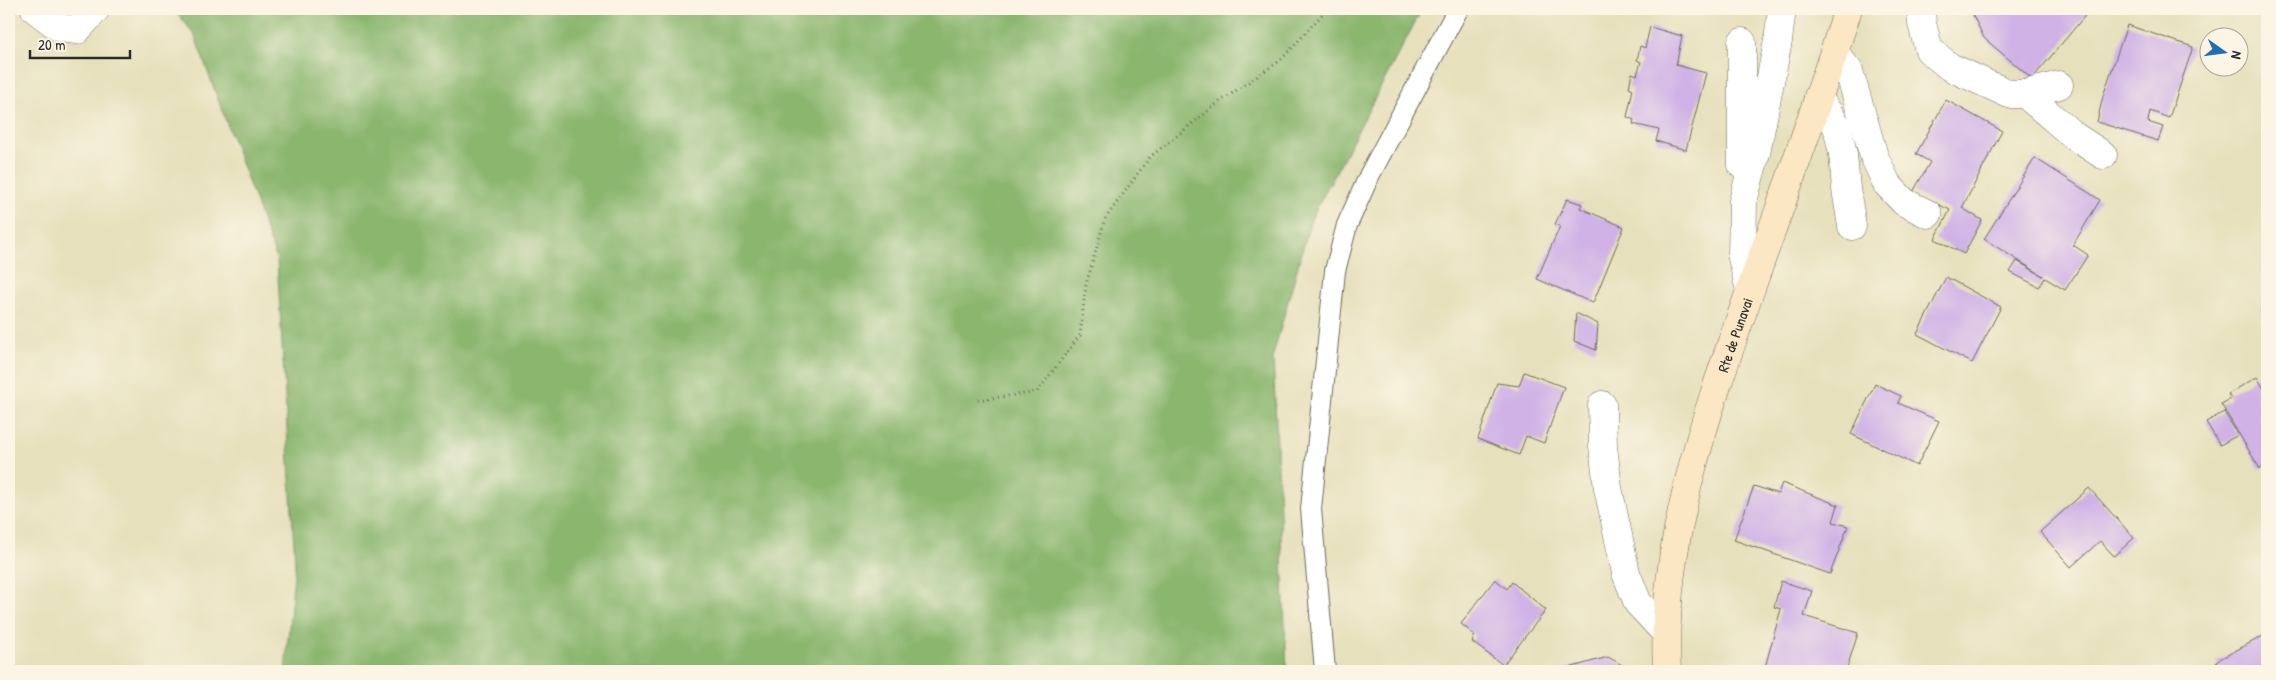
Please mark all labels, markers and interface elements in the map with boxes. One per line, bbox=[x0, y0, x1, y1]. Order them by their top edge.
scale bar bbox=[30, 28, 130, 60]
north arrow bbox=[2198, 28, 2248, 78]
text: 20 m bbox=[38, 34, 65, 55]
text: N bbox=[2227, 49, 2247, 62]
street label: Rte de Punavai bbox=[1712, 295, 1757, 375]

